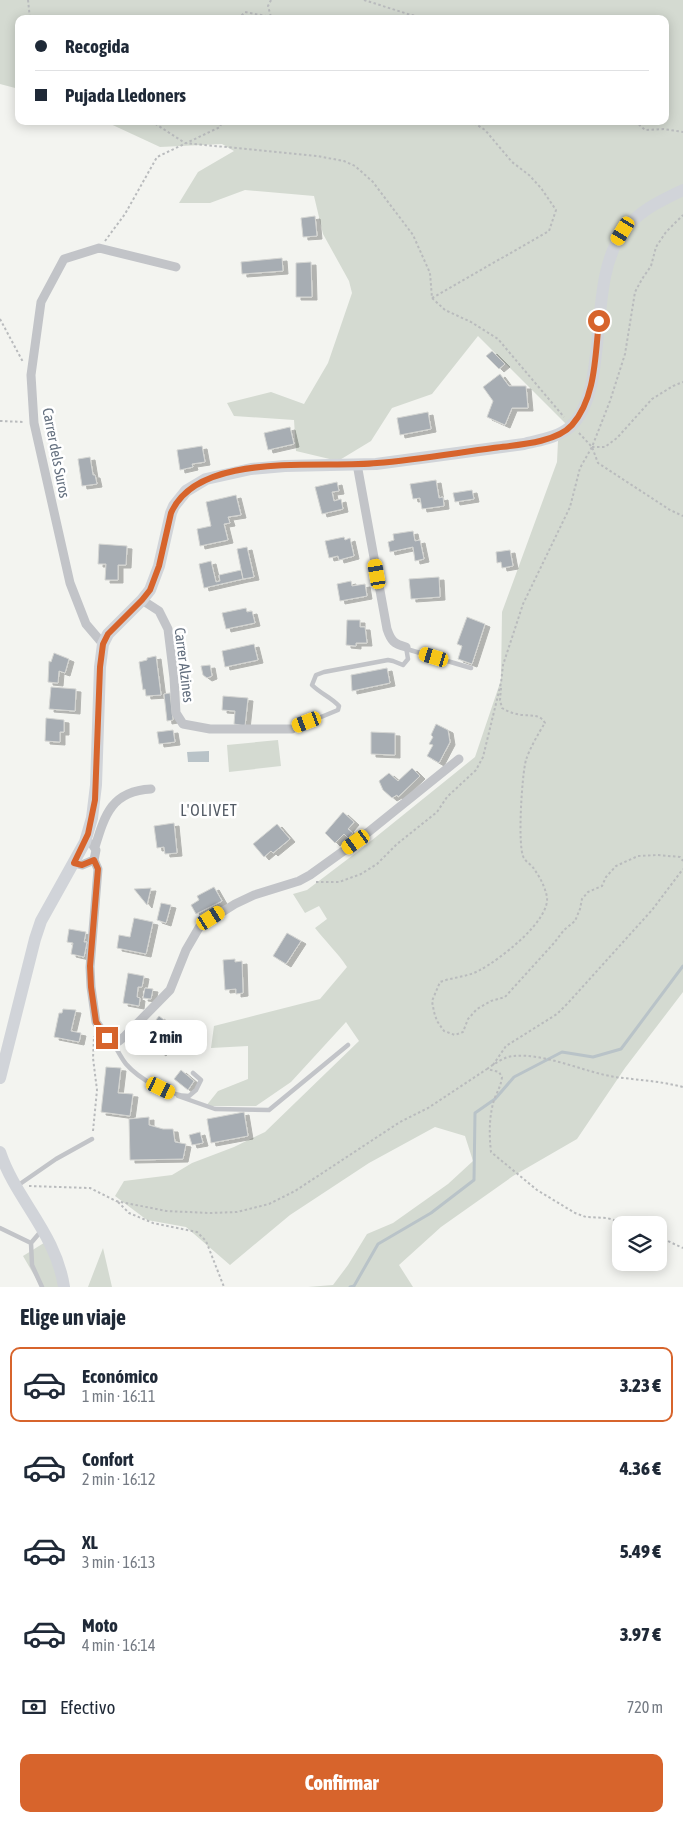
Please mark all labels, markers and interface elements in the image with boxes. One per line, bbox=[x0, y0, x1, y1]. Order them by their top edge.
text: Recogida bbox=[65, 35, 129, 57]
text: Pujada Lledoners bbox=[65, 84, 186, 106]
car bbox=[608, 214, 637, 248]
route start bbox=[588, 310, 610, 332]
street label: Carrer dels Suros bbox=[39, 406, 74, 499]
car bbox=[367, 558, 386, 590]
street label: Carrer Alzines bbox=[171, 626, 198, 703]
car bbox=[417, 645, 450, 669]
car bbox=[290, 710, 323, 734]
district label: L'OLIVET bbox=[180, 801, 238, 819]
car bbox=[339, 827, 372, 857]
car bbox=[194, 904, 227, 932]
callout: 2 min bbox=[124, 1020, 207, 1056]
route end bbox=[96, 1027, 118, 1049]
text: 2 min bbox=[150, 1028, 182, 1046]
car bbox=[144, 1075, 177, 1101]
map controls bbox=[612, 1216, 667, 1271]
button: layers bbox=[612, 1216, 667, 1271]
text: Elige un viaje bbox=[20, 1304, 126, 1330]
icon: car bbox=[22, 1362, 67, 1407]
text: Económico bbox=[82, 1365, 158, 1387]
text: 3.23 € bbox=[620, 1374, 661, 1396]
text: 1 min · 16:11 bbox=[82, 1387, 155, 1405]
icon: car bbox=[22, 1445, 67, 1490]
text: Confort bbox=[82, 1448, 134, 1470]
text: 4.36 € bbox=[620, 1457, 661, 1479]
text: 2 min · 16:12 bbox=[82, 1470, 155, 1488]
icon: car bbox=[22, 1528, 67, 1573]
text: XL bbox=[82, 1531, 98, 1553]
text: 5.49 € bbox=[620, 1540, 661, 1562]
text: 3 min · 16:13 bbox=[82, 1553, 155, 1571]
icon: car bbox=[22, 1611, 67, 1656]
text: Moto bbox=[82, 1614, 118, 1636]
text: 3.97 € bbox=[620, 1623, 661, 1645]
text: 4 min · 16:14 bbox=[82, 1636, 155, 1654]
icon: cash bbox=[20, 1693, 48, 1721]
text: Efectivo bbox=[60, 1696, 115, 1718]
text: 720 m bbox=[627, 1698, 663, 1716]
button: Confirmar bbox=[20, 1754, 663, 1812]

